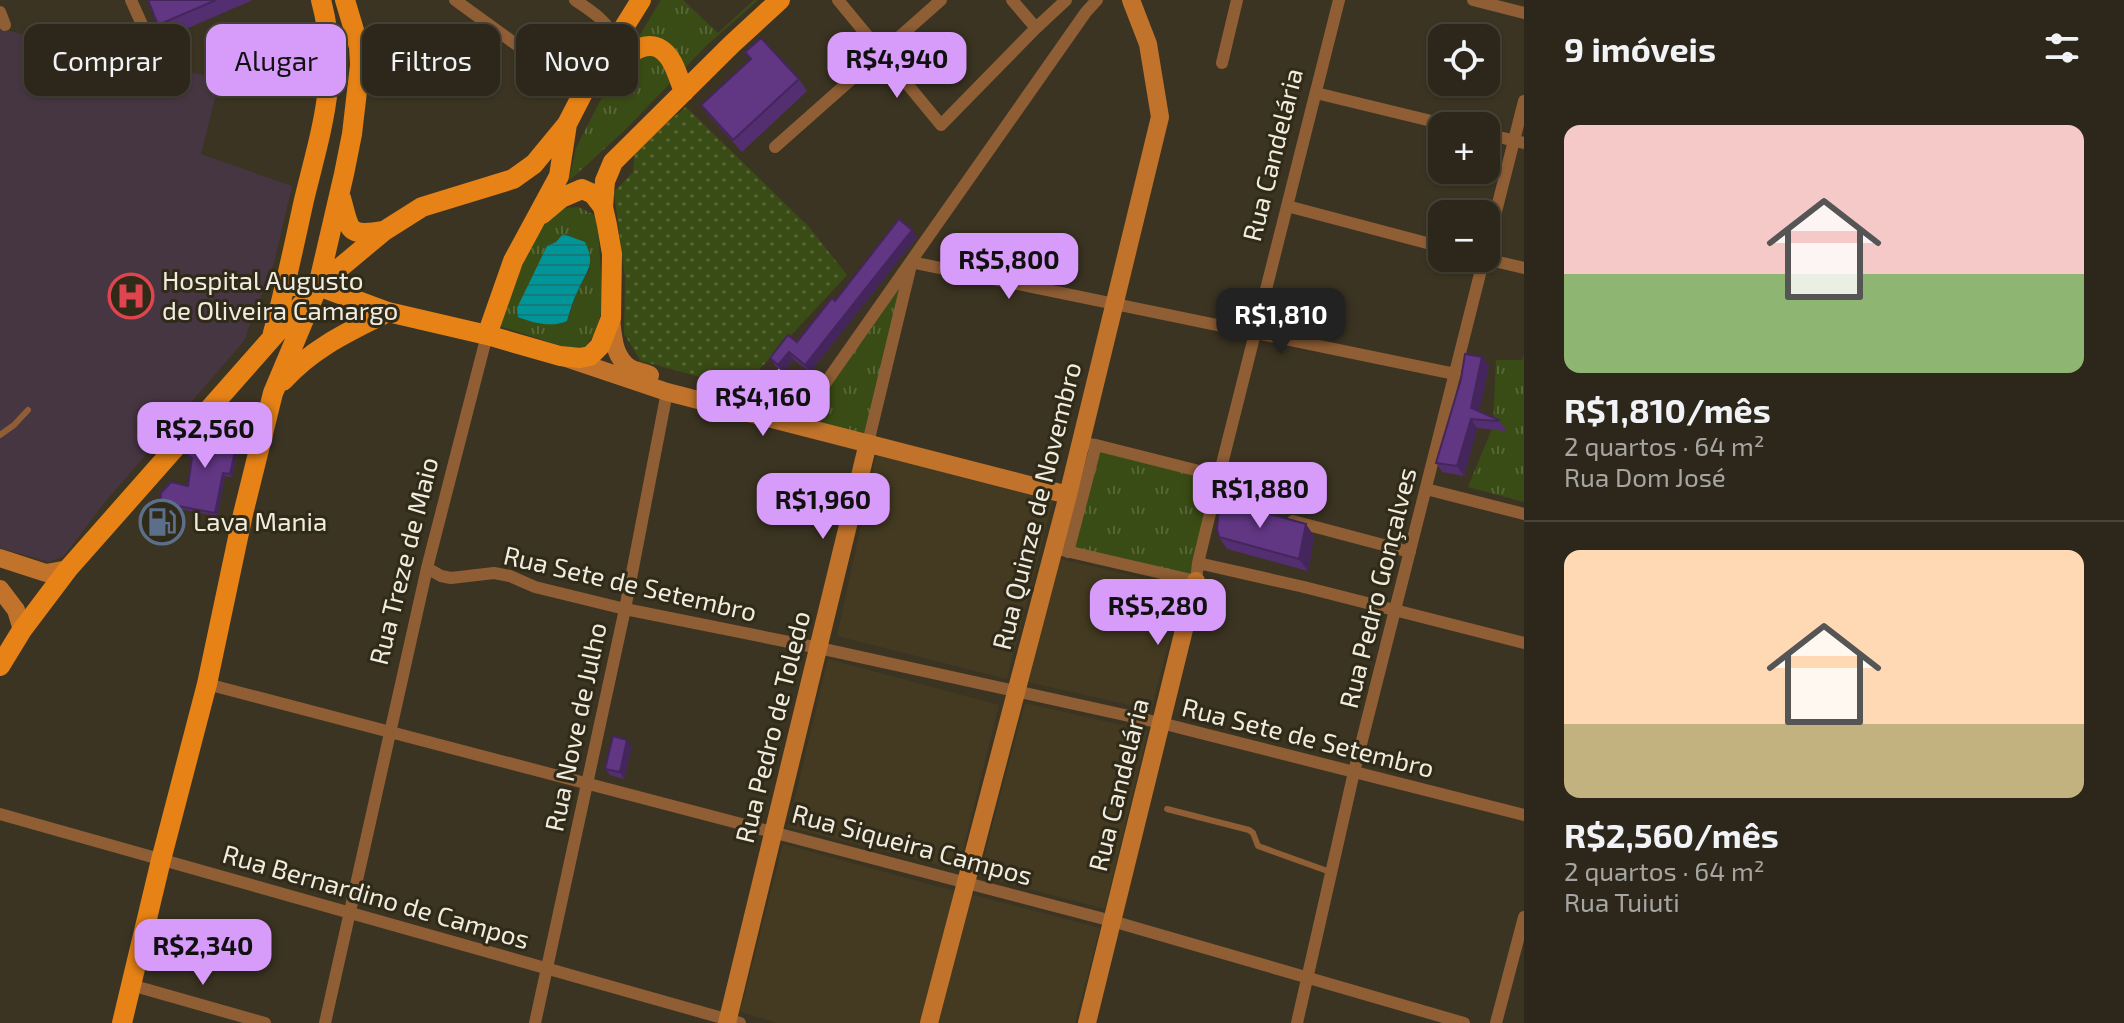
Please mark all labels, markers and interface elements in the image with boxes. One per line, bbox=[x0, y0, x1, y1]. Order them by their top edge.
chip: Comprar bbox=[24, 24, 190, 96]
chip: Alugar bbox=[206, 24, 346, 96]
chip: Filtros bbox=[362, 24, 500, 96]
chip: Novo bbox=[516, 24, 638, 96]
map controls bbox=[1428, 24, 1500, 272]
button: locate bbox=[1428, 24, 1500, 96]
icon: filters bbox=[2040, 26, 2084, 70]
text: 9 imóveis bbox=[1564, 28, 1716, 69]
pin: R$4,940 bbox=[823, 32, 971, 100]
text: R$4,940 bbox=[845, 42, 949, 73]
street label: Rua Candelária bbox=[1235, 65, 1308, 244]
button: + bbox=[1428, 112, 1500, 184]
icon: home bbox=[1752, 177, 1896, 321]
button: − bbox=[1428, 200, 1500, 272]
pin: R$5,800 bbox=[935, 233, 1083, 301]
text: R$5,800 bbox=[958, 243, 1060, 274]
place label: Hospital Augusto de Oliveira Camargo bbox=[162, 264, 398, 325]
hospital icon: Hospital Augusto de Oliveira Camargo bbox=[107, 272, 155, 320]
pin: R$1,810 bbox=[1207, 288, 1355, 356]
text: R$1,810 bbox=[1234, 298, 1328, 329]
street label: Rua Quinze de Novembro bbox=[985, 359, 1086, 653]
pin: R$4,160 bbox=[689, 370, 837, 438]
text: R$4,160 bbox=[715, 380, 811, 411]
text: R$1,810/mês bbox=[1564, 389, 1771, 430]
pin: R$2,560 bbox=[131, 402, 279, 470]
text: R$2,560 bbox=[155, 412, 255, 443]
text: 2 quartos · 64 m² bbox=[1564, 430, 1765, 461]
street label: Rua Treze de Maio bbox=[362, 454, 443, 668]
text: Rua Dom José bbox=[1564, 461, 1726, 492]
pin: R$1,880 bbox=[1186, 462, 1334, 530]
street label: Rua Pedro Gonçalves bbox=[1332, 464, 1423, 712]
text: R$1,880 bbox=[1211, 472, 1309, 503]
pin: R$1,960 bbox=[749, 473, 897, 541]
text: R$1,960 bbox=[775, 483, 871, 514]
fuel station icon: Lava Mania bbox=[138, 498, 186, 546]
place label: Lava Mania bbox=[193, 505, 327, 536]
street label: Rua Sete de Setembro bbox=[501, 538, 760, 627]
pin: R$5,280 bbox=[1084, 579, 1232, 647]
text: R$5,280 bbox=[1108, 589, 1208, 620]
icon: home bbox=[1752, 602, 1896, 746]
street label: Rua Pedro de Toledo bbox=[728, 607, 815, 846]
street label: Rua Nove de Julho bbox=[537, 619, 612, 834]
street label: Rua Sete de Setembro bbox=[1179, 690, 1438, 783]
street label: Rua Candelária bbox=[1081, 695, 1154, 874]
street label: Rua Siqueira Campos bbox=[789, 797, 1036, 891]
text: R$2,560/mês bbox=[1564, 814, 1779, 855]
street label: Rua Bernardino de Campos bbox=[219, 837, 533, 954]
text: 2 quartos · 64 m² bbox=[1564, 855, 1765, 886]
text: Rua Tuiuti bbox=[1564, 886, 1680, 917]
pin: R$2,340 bbox=[129, 919, 277, 987]
text: R$2,340 bbox=[152, 929, 254, 960]

